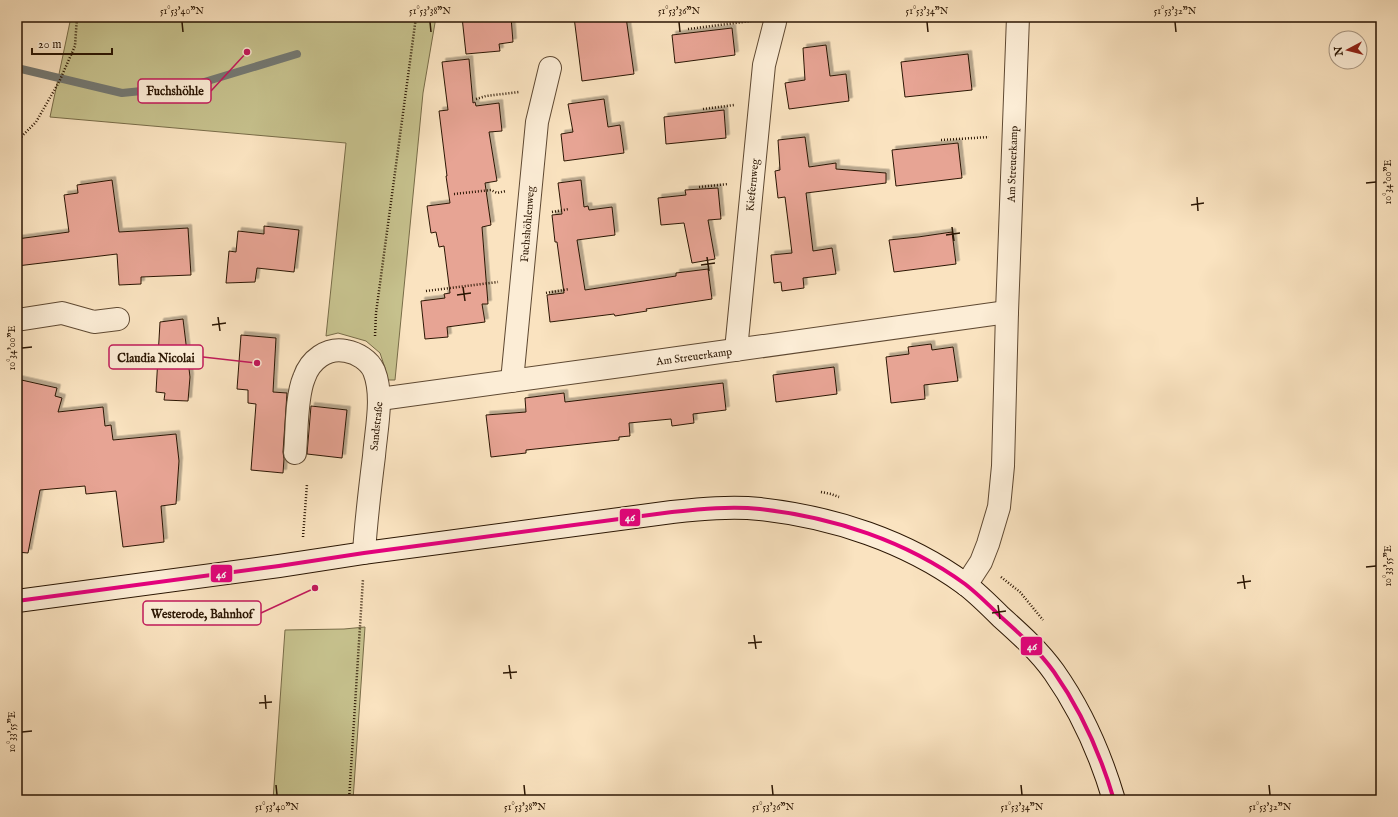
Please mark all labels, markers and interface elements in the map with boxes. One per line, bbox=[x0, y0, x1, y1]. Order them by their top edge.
text: 51°53'40"N bbox=[160, 5, 204, 18]
text: 51°53'38"N bbox=[409, 5, 451, 18]
text: 51°53'36"N bbox=[658, 5, 700, 18]
text: 51°53'34"N bbox=[906, 5, 949, 18]
text: 51°53'32"N bbox=[1154, 5, 1197, 18]
scale bar bbox=[32, 30, 112, 56]
north arrow bbox=[1328, 30, 1368, 70]
text: 20 m bbox=[38, 37, 61, 52]
text: N bbox=[1331, 45, 1347, 58]
callout: Fuchshöhle bbox=[138, 79, 211, 103]
text: Fuchshöhle bbox=[146, 84, 204, 99]
street label: Am Streuerkamp bbox=[1005, 125, 1021, 204]
street label: Kiefernweg bbox=[743, 157, 763, 212]
text: 10°34'00"E bbox=[1382, 159, 1395, 204]
street label: Fuchshöhlenweg bbox=[518, 184, 538, 263]
text: 10°34'00"E bbox=[6, 325, 19, 370]
callout: Claudia Nicolai bbox=[109, 345, 203, 369]
street label: Am Streuerkamp bbox=[654, 345, 733, 369]
text: Claudia Nicolai bbox=[117, 351, 195, 366]
street label: Sandstraße bbox=[367, 401, 387, 451]
line badge: 46 bbox=[619, 508, 641, 527]
text: 46 bbox=[624, 511, 636, 525]
text: 10°33'55"E bbox=[1382, 545, 1395, 587]
line badge: 46 bbox=[210, 564, 233, 583]
text: 46 bbox=[215, 568, 227, 582]
callout: Westerode, Bahnhof bbox=[143, 601, 261, 625]
text: Westerode, Bahnhof bbox=[150, 607, 256, 622]
line badge: 46 bbox=[1020, 636, 1043, 656]
text: 46 bbox=[1026, 640, 1038, 654]
text: 10°33'55"E bbox=[6, 711, 19, 753]
text: 51°53'40"N bbox=[255, 801, 299, 814]
text: 51°53'38"N bbox=[504, 801, 546, 814]
text: 51°53'36"N bbox=[752, 801, 794, 814]
text: 51°53'34"N bbox=[1001, 801, 1044, 814]
text: 51°53'32"N bbox=[1249, 801, 1292, 814]

